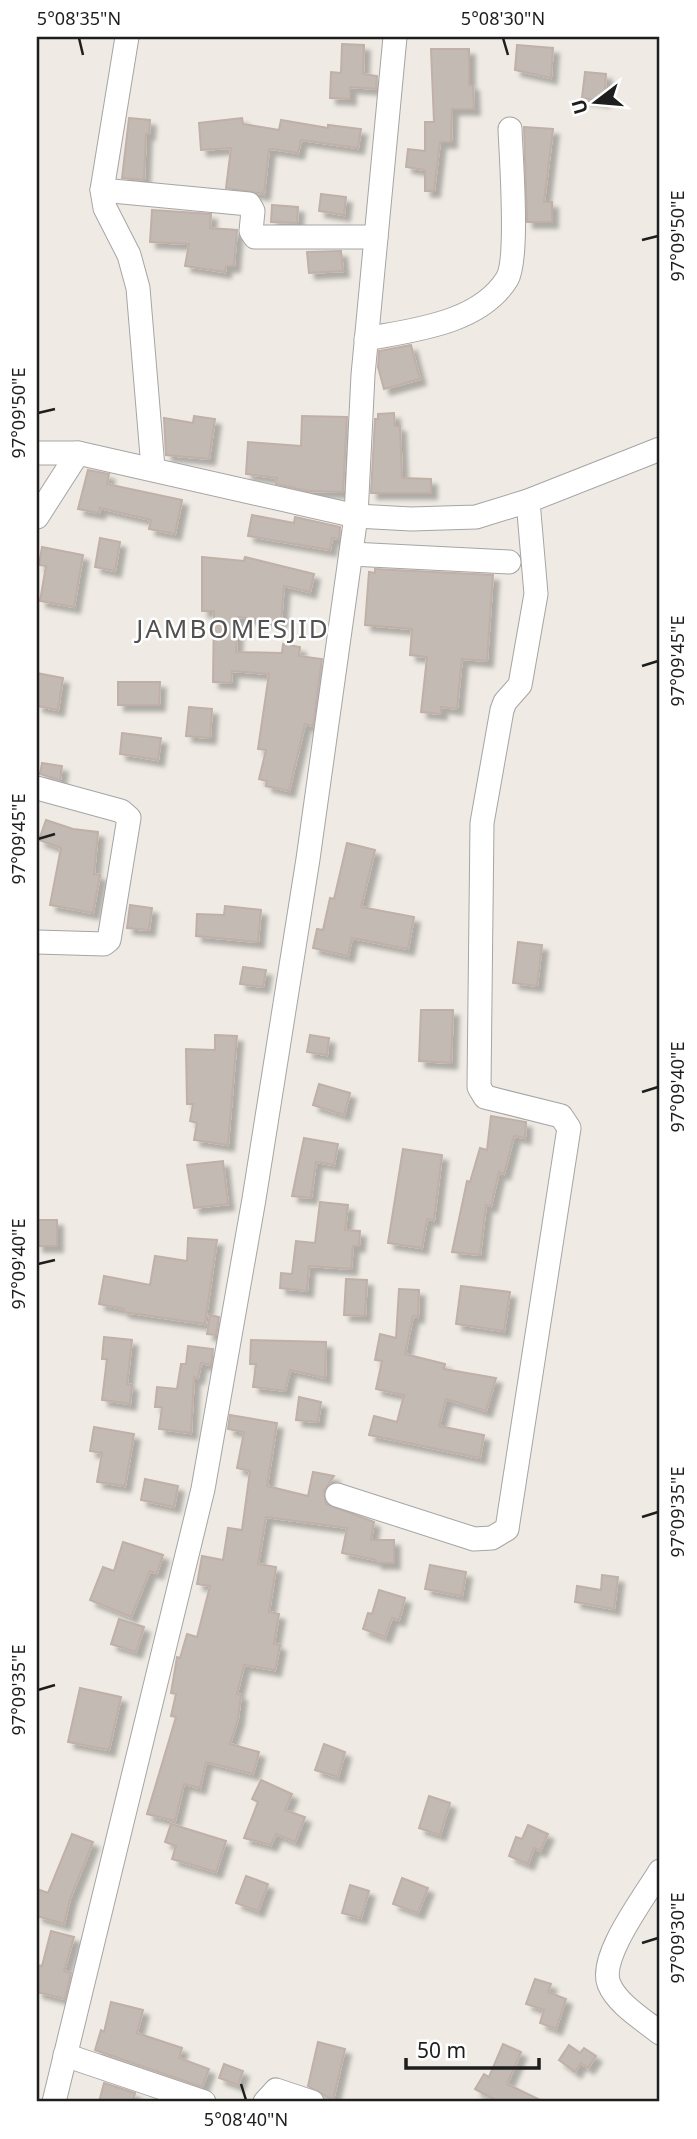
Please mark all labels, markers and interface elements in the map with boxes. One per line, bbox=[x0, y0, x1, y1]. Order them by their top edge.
text: 5°08'35"N bbox=[37, 6, 121, 30]
text: 5°08'30"N bbox=[461, 6, 545, 30]
north arrow bbox=[560, 66, 630, 136]
text: U bbox=[565, 96, 594, 117]
text: 97°09'50"E bbox=[665, 191, 689, 281]
text: 97°09'50"E bbox=[6, 368, 30, 458]
district label: JAMBOMESJID bbox=[133, 610, 330, 646]
text: 97°09'45"E bbox=[665, 616, 689, 706]
text: 97°09'45"E bbox=[6, 794, 30, 884]
text: 97°09'40"E bbox=[665, 1042, 689, 1132]
text: 97°09'40"E bbox=[6, 1219, 30, 1309]
text: 97°09'35"E bbox=[665, 1467, 689, 1557]
text: 97°09'35"E bbox=[6, 1645, 30, 1735]
text: 97°09'30"E bbox=[665, 1893, 689, 1983]
scale bar bbox=[406, 2027, 540, 2071]
text: 50 m bbox=[417, 2036, 466, 2064]
text: 5°08'40"N bbox=[204, 2107, 288, 2131]

